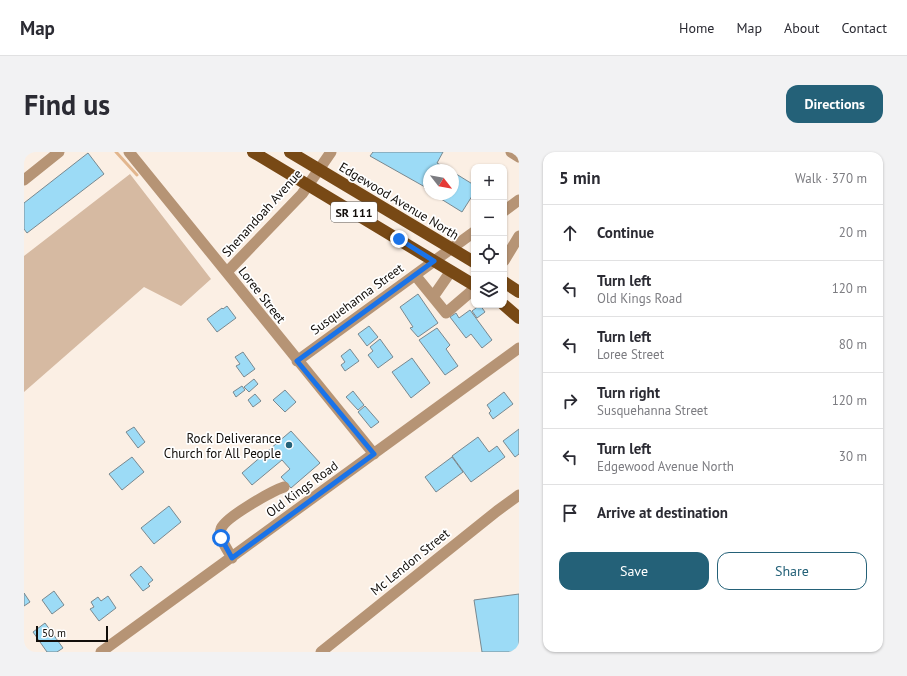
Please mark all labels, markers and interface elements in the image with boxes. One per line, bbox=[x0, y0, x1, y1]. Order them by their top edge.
text: Map bbox=[20, 16, 55, 40]
text: Home bbox=[679, 19, 714, 37]
text: Map bbox=[736, 19, 762, 37]
text: About bbox=[784, 19, 820, 37]
text: Contact bbox=[842, 19, 887, 37]
button: Directions bbox=[786, 85, 883, 123]
text: Find us bbox=[24, 86, 110, 123]
street label: Edgewood Avenue North bbox=[336, 158, 462, 244]
north arrow bbox=[423, 164, 459, 200]
map controls bbox=[471, 164, 507, 308]
button: + bbox=[471, 164, 507, 200]
street label: Shenandoah Avenue bbox=[218, 166, 306, 260]
text: 5 min bbox=[559, 167, 600, 189]
text: Walk · 370 m bbox=[795, 170, 867, 187]
button: − bbox=[471, 200, 507, 236]
road number: SR 111 bbox=[331, 202, 377, 222]
icon: ahead bbox=[559, 222, 581, 244]
text: Continue bbox=[597, 223, 654, 242]
text: 20 m bbox=[839, 224, 867, 241]
route end bbox=[390, 230, 408, 248]
button: locate bbox=[471, 236, 507, 272]
street label: Susquehanna Street bbox=[307, 259, 407, 338]
street label: Loree Street bbox=[235, 263, 290, 327]
text: Turn left bbox=[597, 271, 651, 290]
button: layers bbox=[471, 272, 507, 308]
icon: left bbox=[559, 278, 581, 300]
text: 120 m bbox=[832, 280, 867, 297]
text: Old Kings Road bbox=[597, 290, 682, 307]
text: Turn left bbox=[597, 327, 651, 346]
icon: left bbox=[559, 334, 581, 356]
text: 80 m bbox=[839, 336, 867, 353]
text: Loree Street bbox=[597, 346, 664, 363]
text: Turn right bbox=[597, 383, 660, 402]
icon: right bbox=[559, 390, 581, 412]
text: 120 m bbox=[832, 392, 867, 409]
text: Susquehanna Street bbox=[597, 402, 708, 419]
place label: Rock Deliverance Church for All People bbox=[164, 430, 281, 462]
text: Turn left bbox=[597, 439, 651, 458]
marker: Rock Deliverance Church for All People bbox=[284, 440, 294, 450]
icon: left bbox=[559, 446, 581, 468]
text: 30 m bbox=[839, 448, 867, 465]
street label: Old Kings Road bbox=[263, 457, 341, 521]
text: Edgewood Avenue North bbox=[597, 458, 734, 475]
icon: arrive bbox=[559, 502, 581, 524]
text: Arrive at destination bbox=[597, 503, 728, 522]
street label: Mc Lendon Street bbox=[367, 525, 453, 599]
route start bbox=[212, 529, 230, 547]
button: Save bbox=[559, 552, 709, 590]
button: Share bbox=[717, 552, 867, 590]
scale bar bbox=[36, 624, 108, 643]
text: 50 m bbox=[42, 626, 66, 640]

